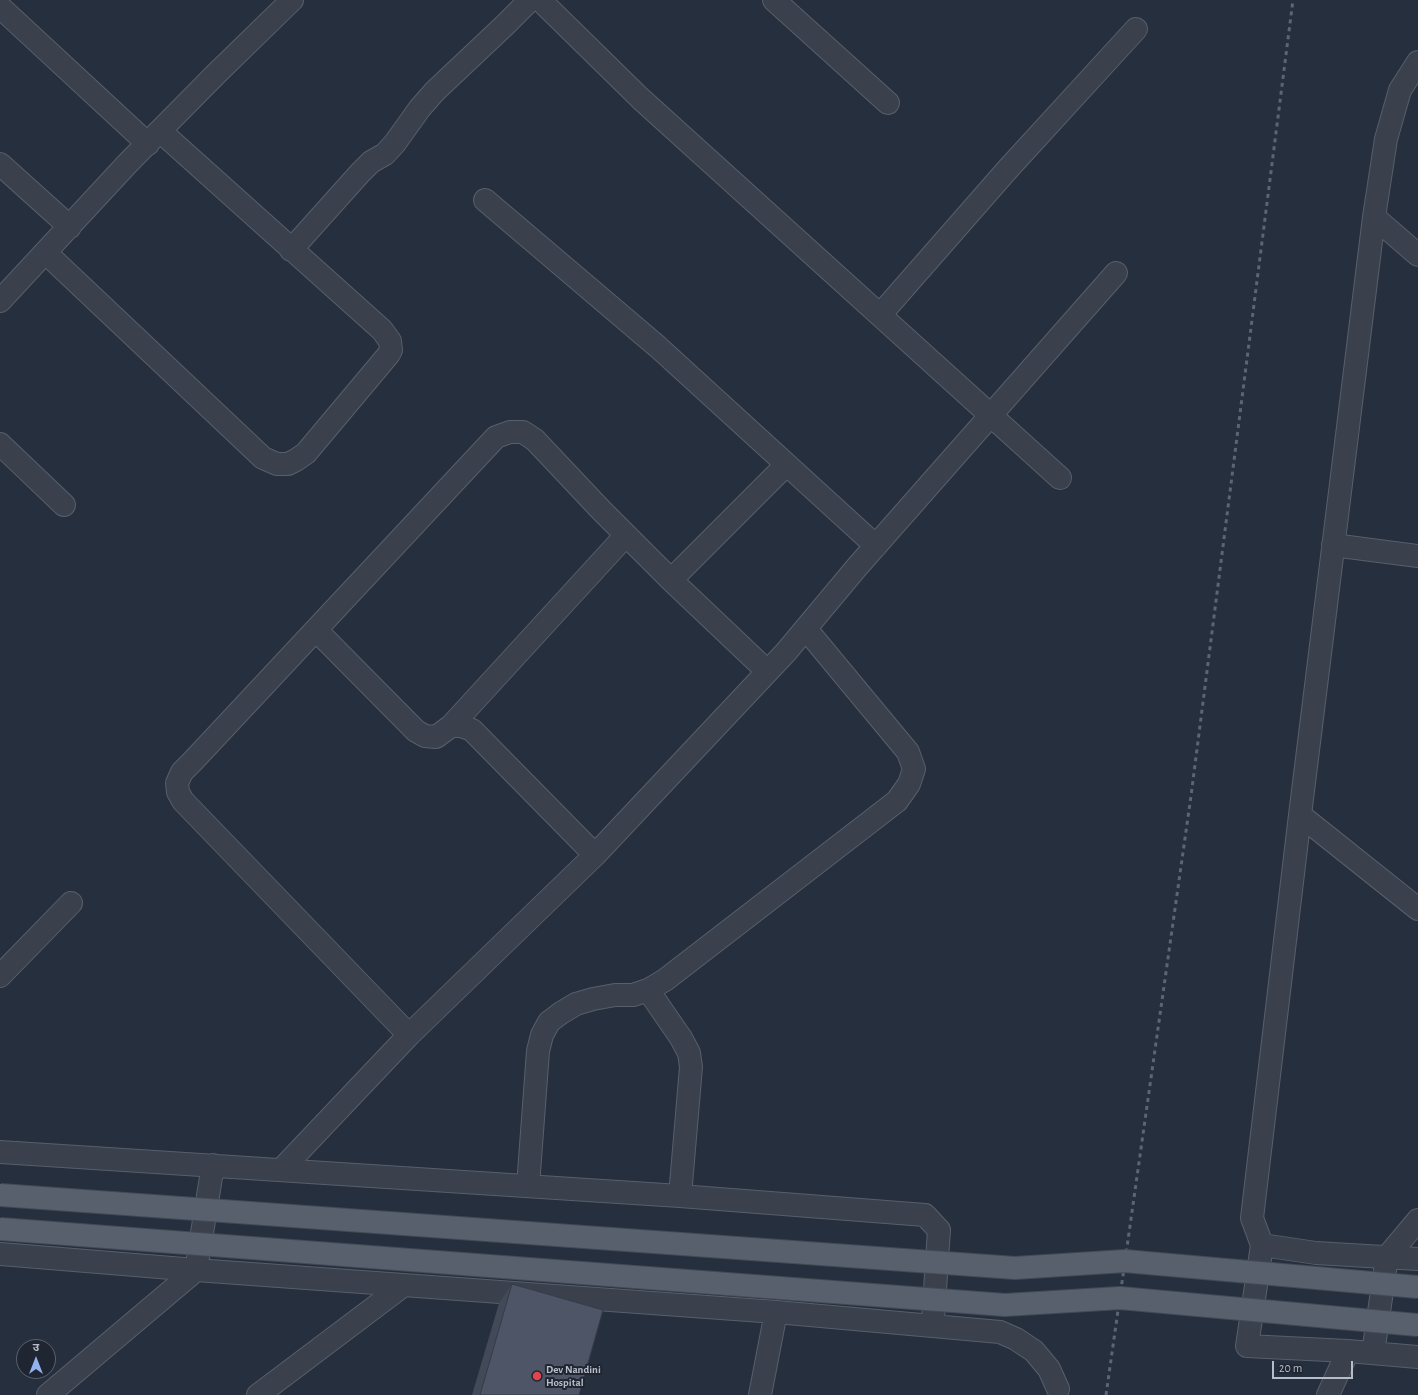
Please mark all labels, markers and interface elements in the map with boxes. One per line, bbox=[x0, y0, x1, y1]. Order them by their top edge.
north arrow bbox=[16, 1339, 56, 1379]
text: उ bbox=[33, 1342, 39, 1353]
scale bar bbox=[1274, 1353, 1355, 1379]
text: 20 m bbox=[1279, 1362, 1302, 1374]
place label: Dev Nandini Hospital bbox=[546, 1363, 601, 1389]
marker: Dev Nandini Hospital bbox=[531, 1370, 543, 1382]

